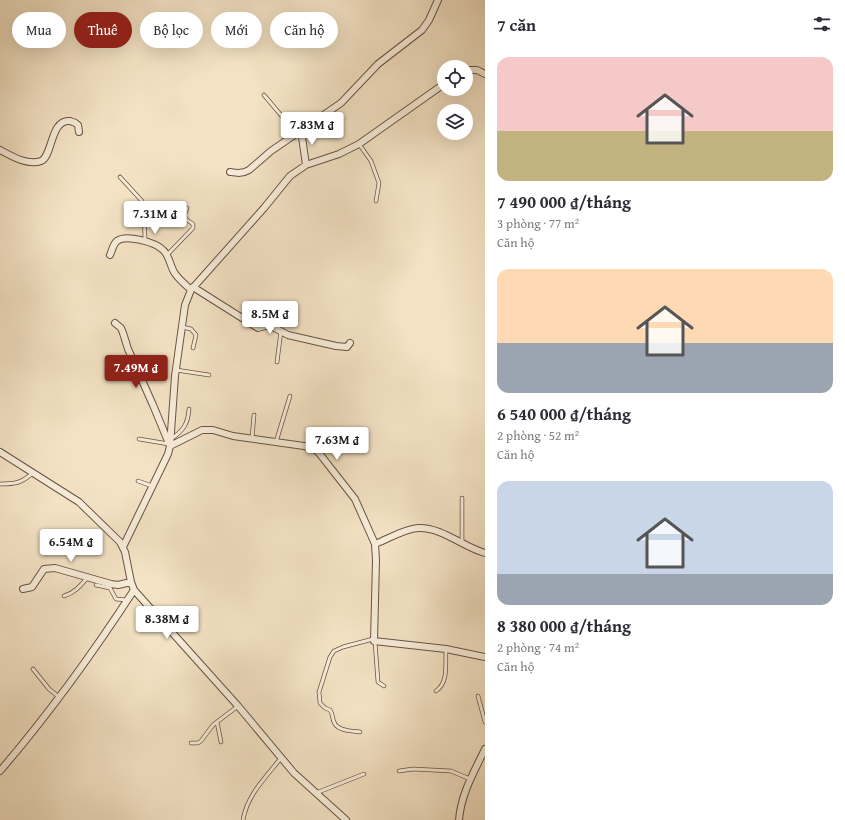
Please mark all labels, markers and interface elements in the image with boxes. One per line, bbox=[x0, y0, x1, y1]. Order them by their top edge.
chip: Mua bbox=[12, 12, 66, 48]
chip: Thuê bbox=[74, 12, 132, 48]
chip: Bộ lọc bbox=[140, 12, 203, 48]
chip: Mới bbox=[211, 12, 262, 48]
chip: Căn hộ bbox=[270, 12, 338, 48]
text: 7 căn bbox=[497, 12, 536, 37]
icon: filters bbox=[811, 13, 833, 35]
map controls bbox=[437, 60, 473, 140]
button: locate bbox=[437, 60, 473, 96]
icon: home bbox=[629, 83, 701, 155]
button: layers bbox=[437, 104, 473, 140]
pin: 7.83M ₫ bbox=[275, 112, 349, 146]
text: 7.83M ₫ bbox=[290, 115, 334, 134]
text: 7 490 000 ₫/tháng bbox=[497, 189, 631, 214]
pin: 7.31M ₫ bbox=[118, 201, 192, 235]
text: 7.31M ₫ bbox=[133, 204, 177, 223]
text: 3 phòng · 77 m² bbox=[497, 214, 579, 233]
text: Căn hộ bbox=[497, 233, 534, 252]
icon: home bbox=[629, 295, 701, 367]
pin: 8.5M ₫ bbox=[237, 301, 303, 335]
text: 8.5M ₫ bbox=[251, 304, 289, 323]
pin: 7.49M ₫ bbox=[99, 355, 173, 389]
text: 7.49M ₫ bbox=[114, 358, 158, 377]
text: 6 540 000 ₫/tháng bbox=[497, 401, 631, 426]
text: 2 phòng · 52 m² bbox=[497, 426, 579, 445]
pin: 7.63M ₫ bbox=[300, 427, 374, 461]
text: 7.63M ₫ bbox=[315, 430, 359, 449]
text: Căn hộ bbox=[497, 445, 534, 464]
icon: home bbox=[629, 507, 701, 579]
pin: 6.54M ₫ bbox=[34, 529, 108, 563]
text: 6.54M ₫ bbox=[49, 532, 93, 551]
pin: 8.38M ₫ bbox=[130, 606, 204, 640]
text: 8.38M ₫ bbox=[145, 609, 189, 628]
text: 8 380 000 ₫/tháng bbox=[497, 613, 631, 638]
text: 2 phòng · 74 m² bbox=[497, 638, 579, 657]
text: Căn hộ bbox=[497, 657, 534, 676]

